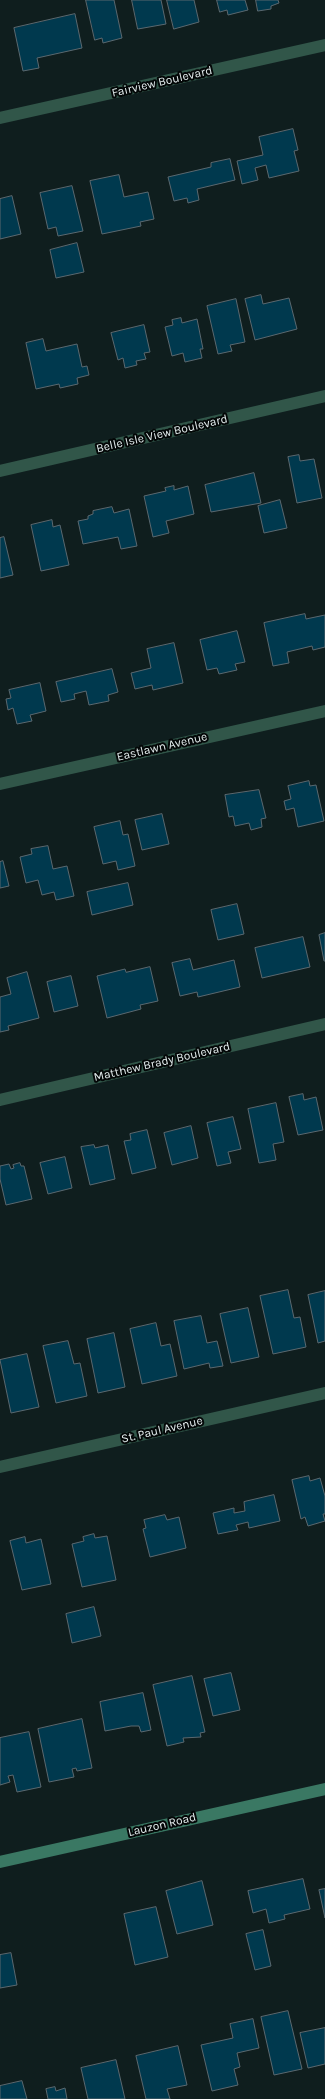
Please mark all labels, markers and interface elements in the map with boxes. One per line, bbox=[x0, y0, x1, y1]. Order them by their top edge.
street label: Fairview Boulevard bbox=[110, 63, 214, 101]
street label: Belle Isle View Boulevard bbox=[95, 412, 229, 456]
street label: Eastlawn Avenue bbox=[115, 730, 209, 764]
street label: Matthew Brady Boulevard bbox=[92, 1039, 232, 1085]
street label: St. Paul Avenue bbox=[120, 1414, 204, 1446]
street label: Lauzon Road bbox=[127, 1810, 197, 1840]

